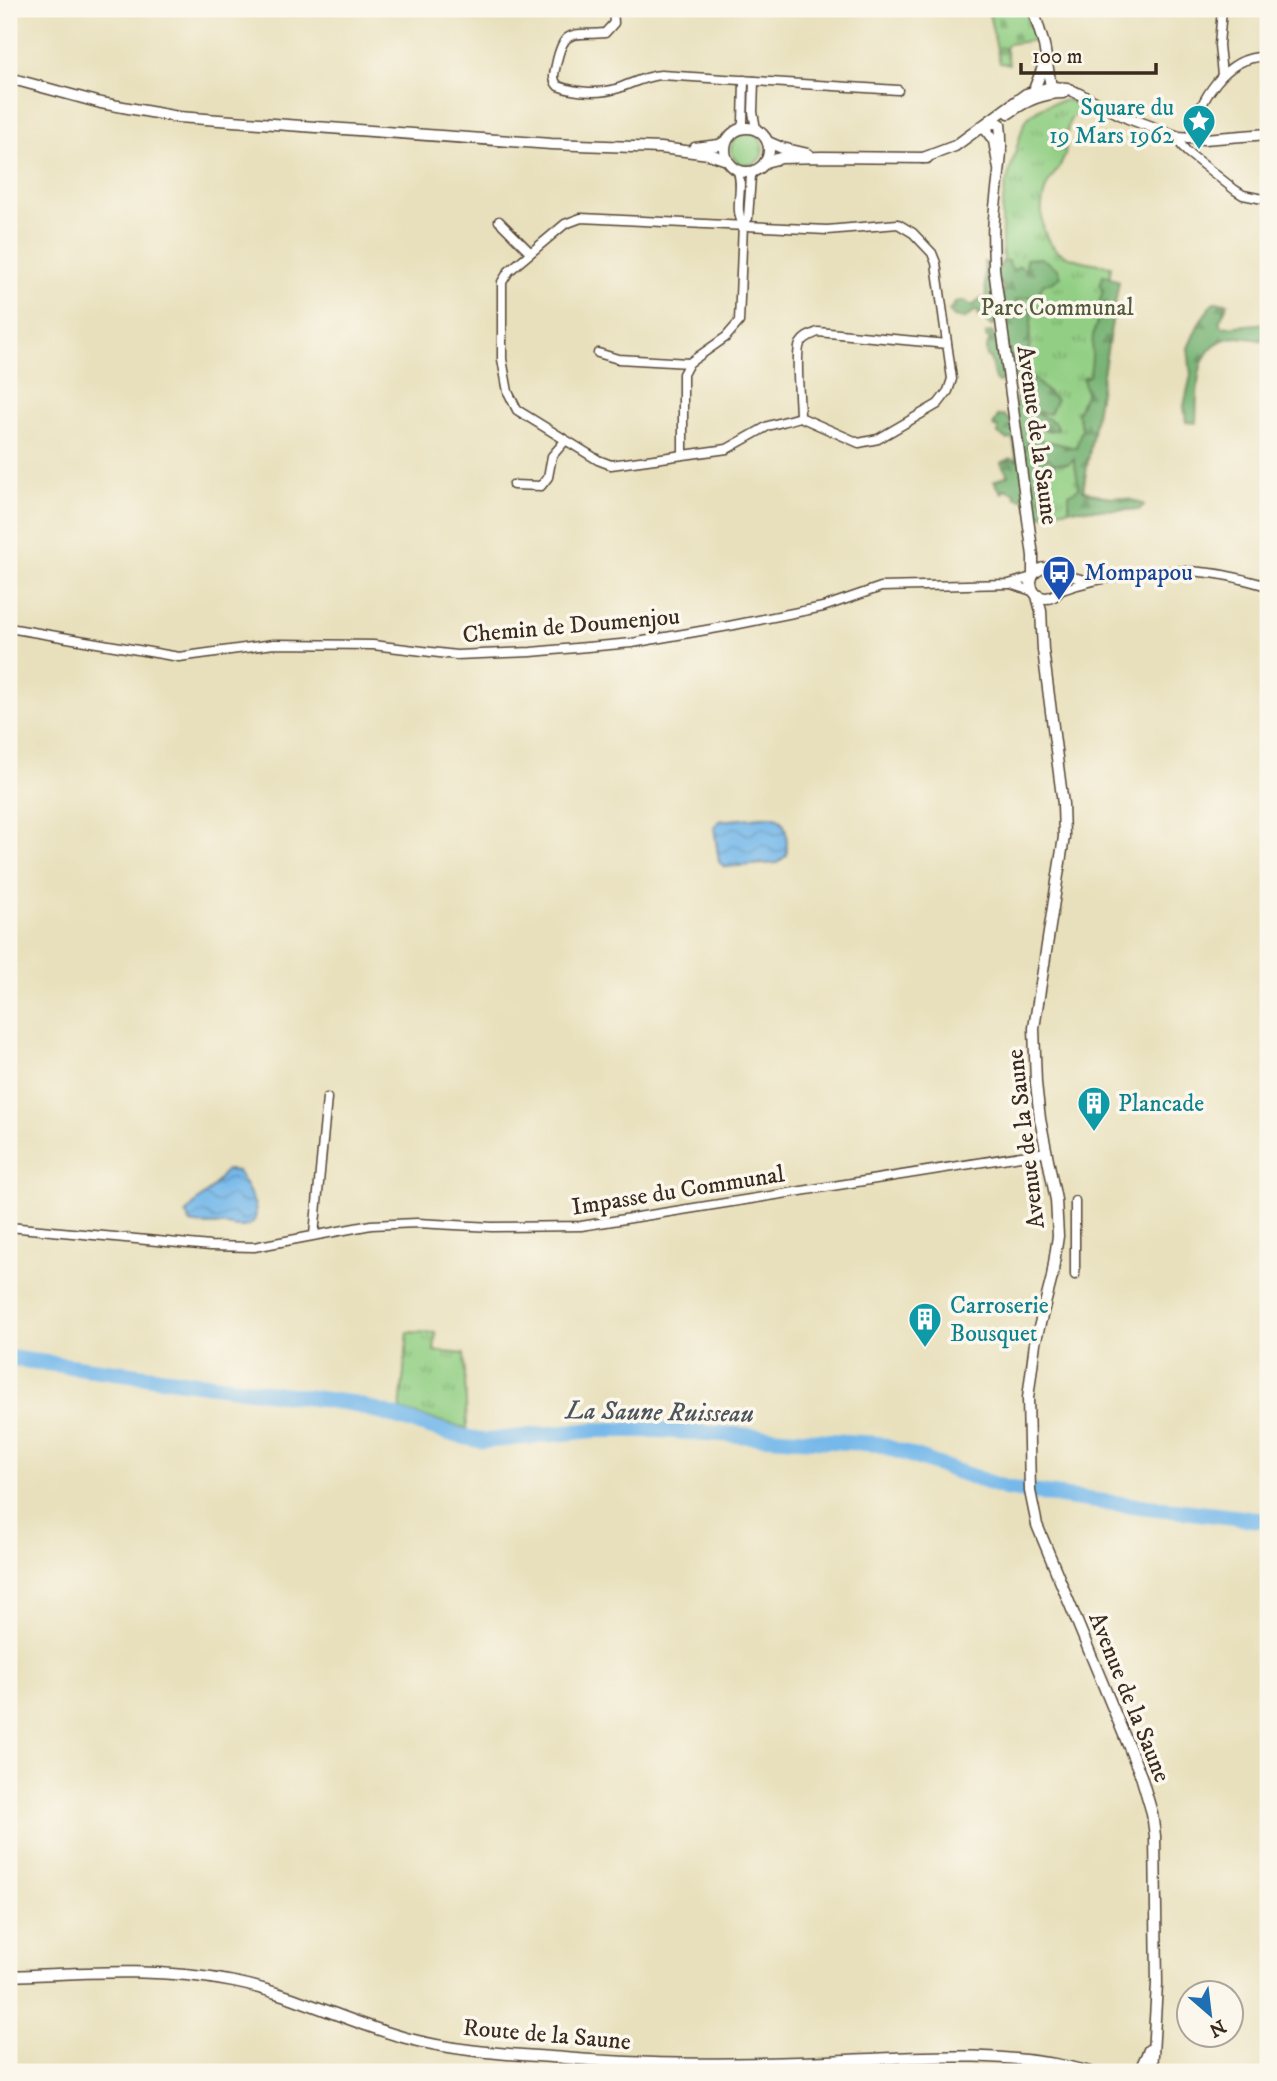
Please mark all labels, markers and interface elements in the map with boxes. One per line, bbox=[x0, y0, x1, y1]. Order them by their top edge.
scale bar bbox=[1021, 32, 1156, 76]
text: 100 m bbox=[1032, 44, 1083, 70]
place label: Square du 19 Mars 1962 bbox=[1049, 93, 1174, 151]
place icon: Square du 19 Mars 1962 bbox=[1180, 102, 1218, 151]
park label: Parc Communal bbox=[980, 293, 1135, 323]
street label: Avenue de la Saune bbox=[1010, 344, 1064, 527]
bus stop icon: Mompapou bbox=[1040, 553, 1078, 602]
place label: Mompapou bbox=[1084, 558, 1193, 588]
street label: Chemin de Doumenjou bbox=[461, 602, 681, 650]
street label: Avenue de la Saune bbox=[1000, 1047, 1052, 1230]
building icon: Plancade bbox=[1075, 1084, 1113, 1133]
place label: Plancade bbox=[1118, 1089, 1204, 1119]
street label: Impasse du Communal bbox=[570, 1159, 788, 1223]
place label: Carroserie Bousquet bbox=[950, 1291, 1049, 1349]
building icon: Carroserie Bousquet bbox=[906, 1300, 944, 1349]
water label: La Saune Ruisseau bbox=[563, 1394, 754, 1431]
street label: Avenue de la Saune bbox=[1081, 1608, 1177, 1787]
north arrow bbox=[1176, 1980, 1246, 2050]
street label: Route de la Saune bbox=[462, 2013, 632, 2057]
text: N bbox=[1205, 2014, 1230, 2042]

